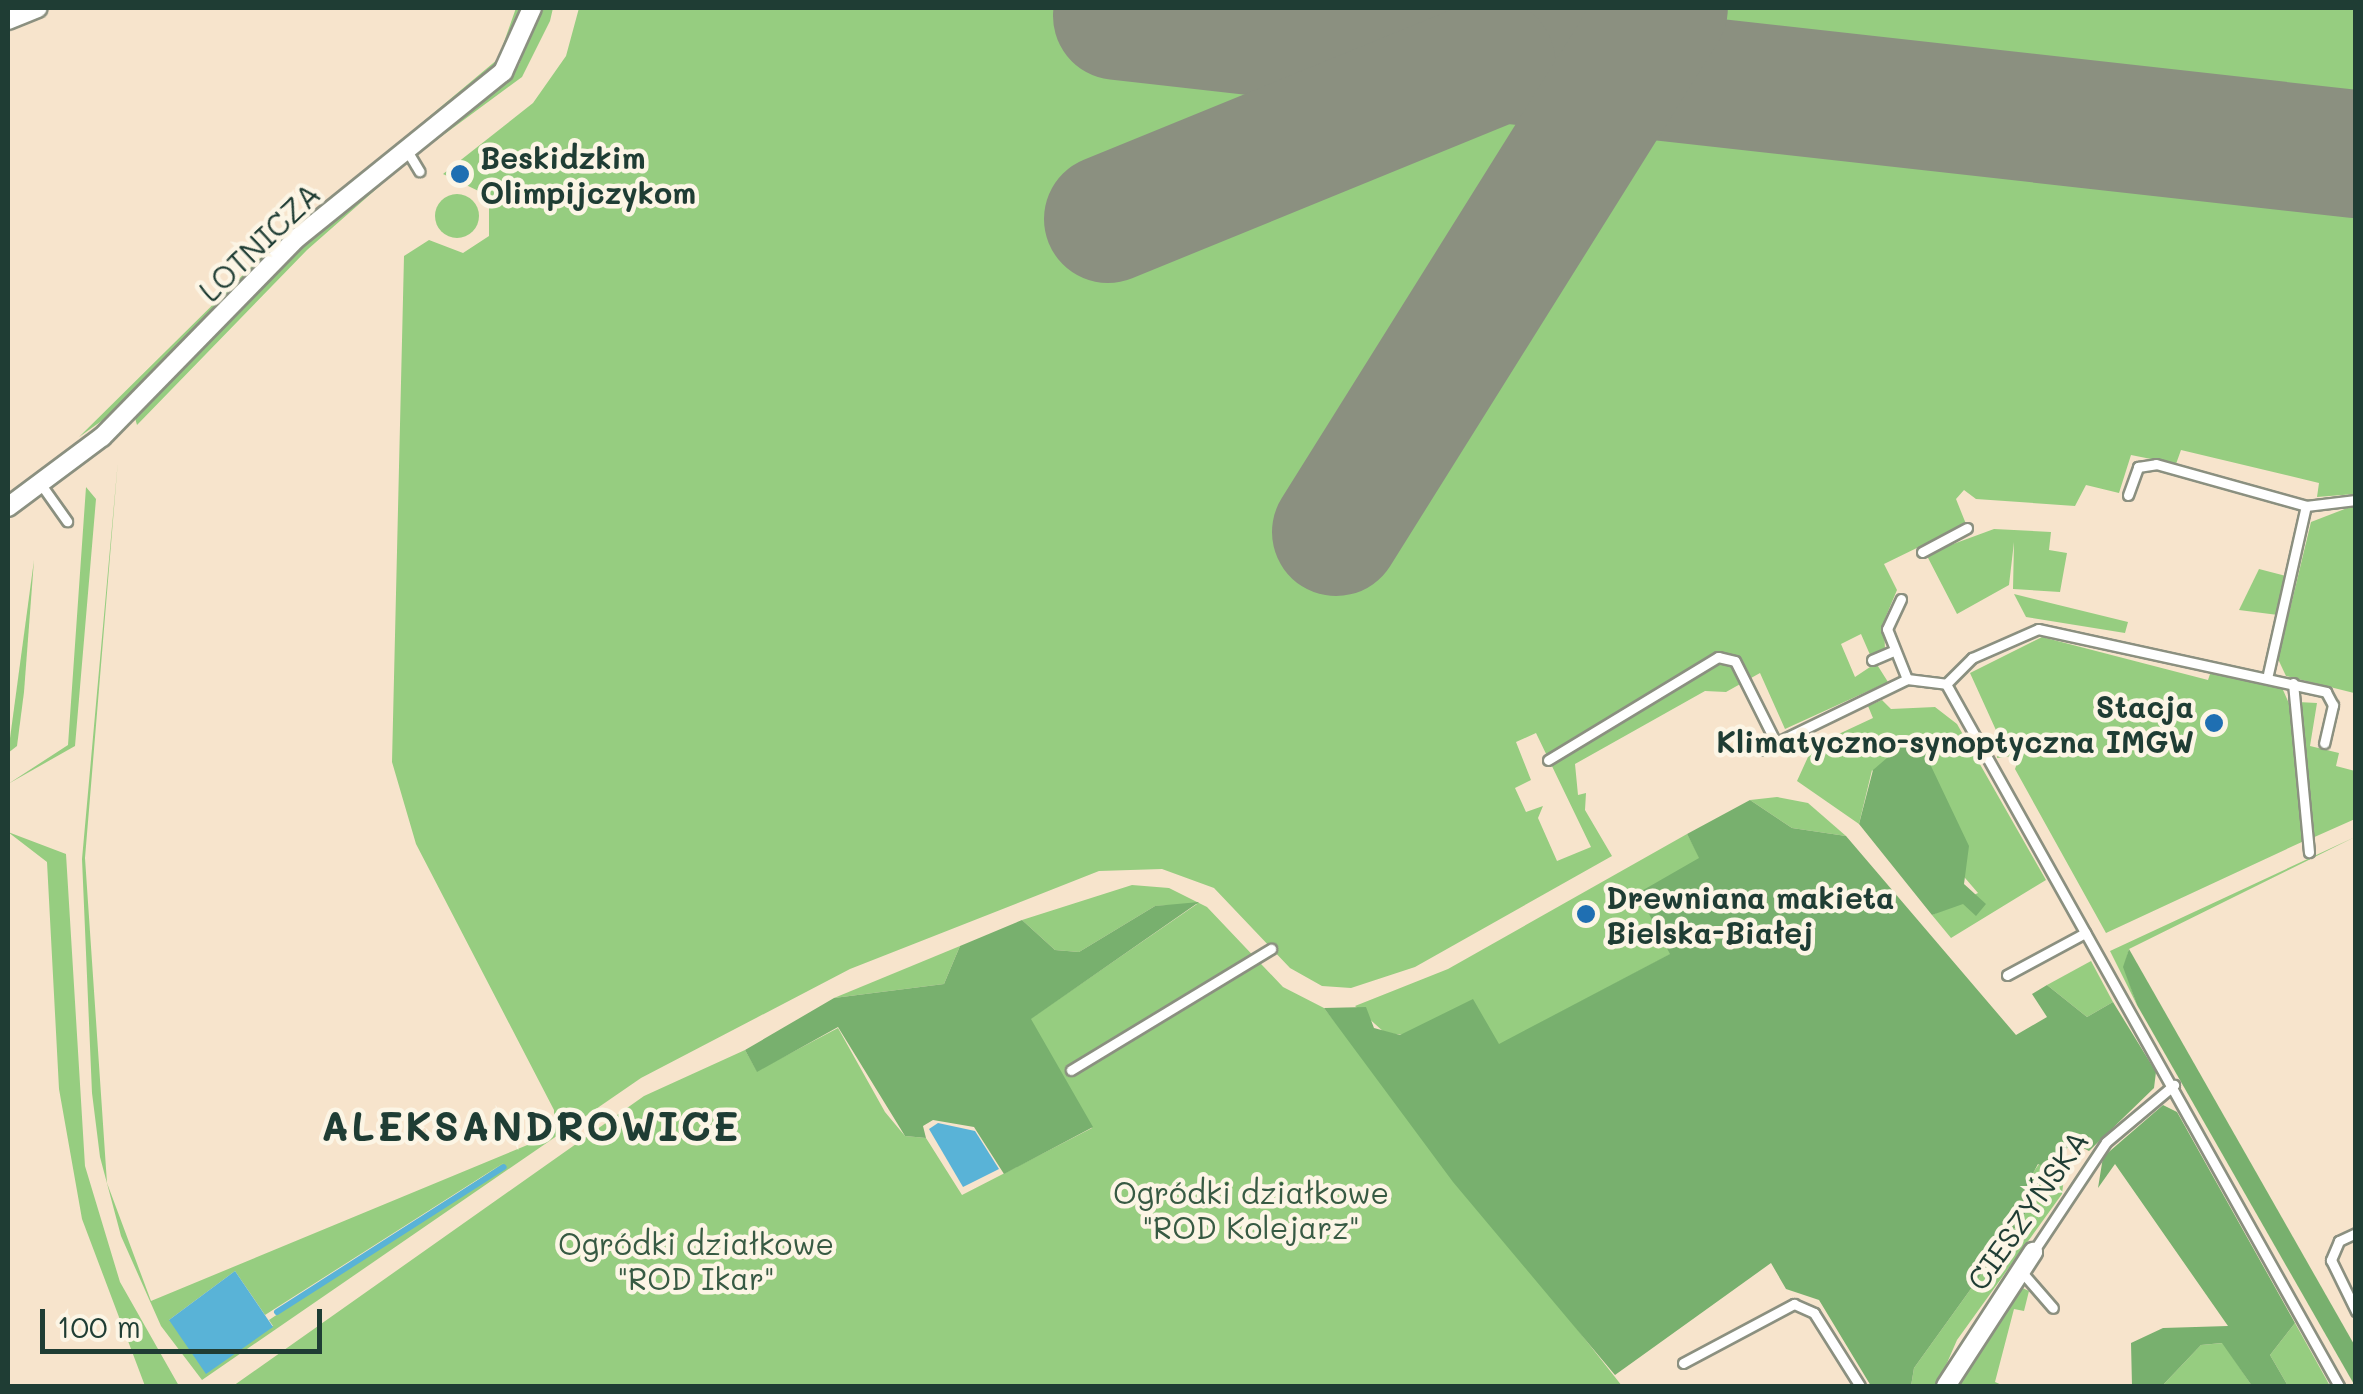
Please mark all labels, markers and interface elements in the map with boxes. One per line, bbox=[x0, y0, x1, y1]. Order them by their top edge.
place label: Beskidzkim Olimpijczykom bbox=[480, 139, 696, 210]
marker: Beskidzkim Olimpijczykom bbox=[449, 163, 471, 185]
street label: LOTNICZA bbox=[191, 176, 327, 308]
place label: Stacja Klimatyczno-synoptyczna IMGW bbox=[1716, 688, 2194, 758]
marker: Stacja Klimatyczno-synoptyczna IMGW bbox=[2203, 712, 2225, 734]
place label: Drewniana makieta Bielska-Białej bbox=[1606, 879, 1895, 950]
marker: Drewniana makieta Bielska-Białej bbox=[1575, 903, 1597, 925]
district label: ALEKSANDROWICE bbox=[321, 1101, 741, 1149]
street label: CIESZYŃSKA bbox=[1959, 1123, 2095, 1297]
park label: Ogródki działkowe "ROD Kolejarz" bbox=[1113, 1174, 1389, 1244]
park label: Ogródki działkowe "ROD Ikar" bbox=[558, 1225, 834, 1296]
scale bar bbox=[45, 1289, 328, 1351]
text: 100 m bbox=[57, 1306, 141, 1346]

